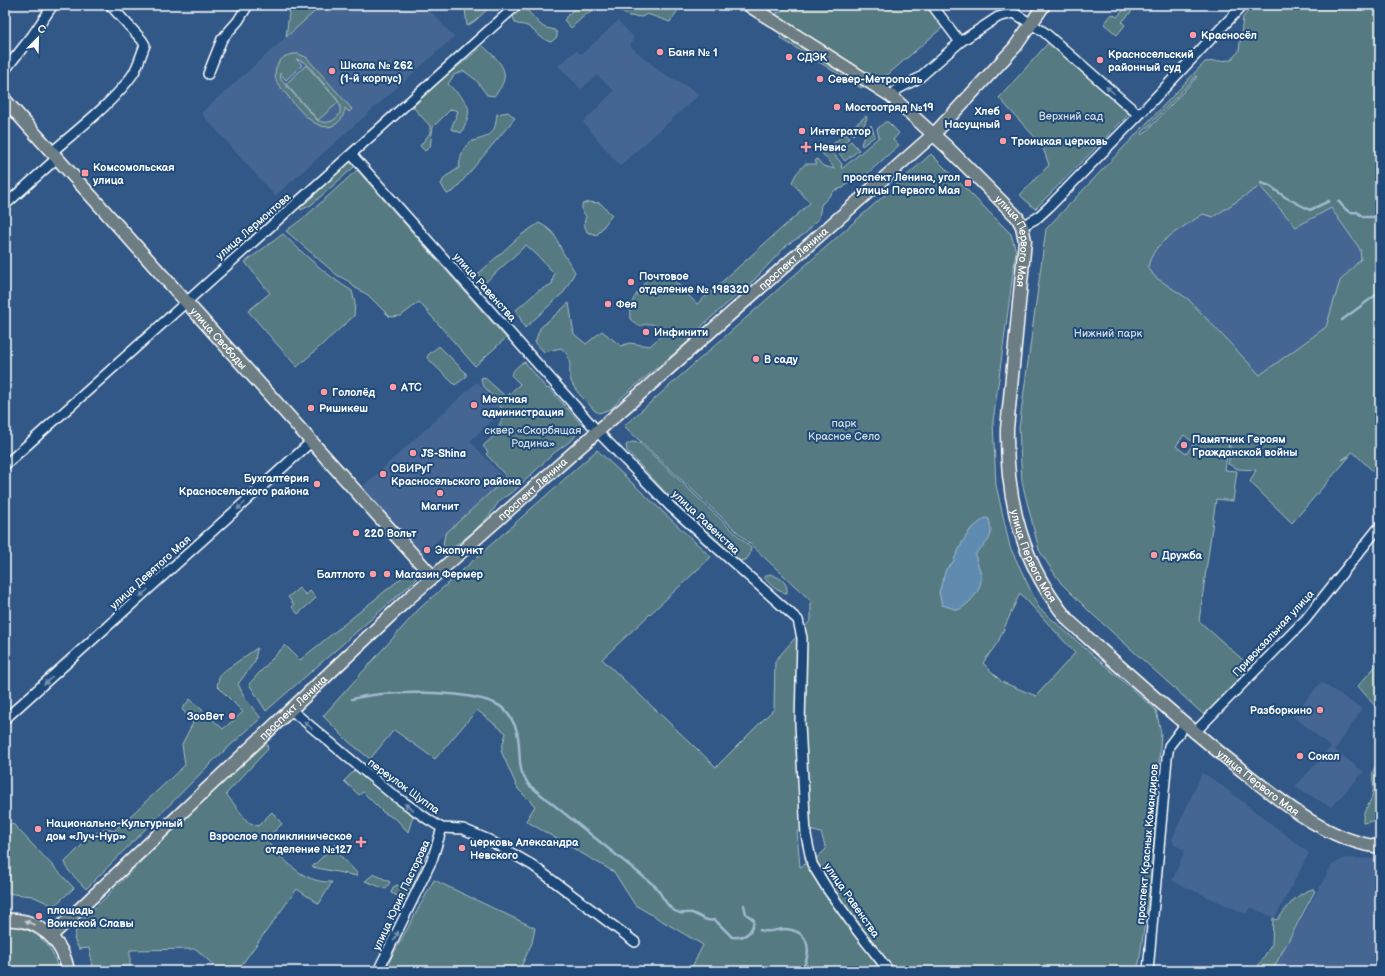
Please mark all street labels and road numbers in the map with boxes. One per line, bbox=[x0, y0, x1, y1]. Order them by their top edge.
street label: улица Лермонтова bbox=[213, 190, 294, 262]
street label: улица Первого Мая bbox=[992, 193, 1031, 288]
street label: проспект Ленина bbox=[756, 224, 831, 293]
street label: улица Равенства bbox=[450, 250, 519, 325]
street label: улица Свободы bbox=[187, 305, 249, 372]
street label: проспект Ленина bbox=[495, 455, 571, 524]
street label: улица Равенства bbox=[669, 488, 743, 557]
street label: улица Первого Мая bbox=[1008, 508, 1059, 605]
street label: улица Девятого Мая bbox=[107, 533, 193, 612]
street label: Привокзальная улица bbox=[1230, 587, 1317, 679]
street label: проспект Ленина bbox=[257, 672, 330, 743]
street label: улица Первого Мая bbox=[1214, 747, 1301, 819]
street label: переулок Щуппа bbox=[365, 756, 443, 817]
street label: проспект Красных Командиров bbox=[1134, 763, 1161, 925]
street label: улица Юрия Пасторова bbox=[370, 837, 433, 953]
street label: улица Равенства bbox=[821, 861, 882, 940]

